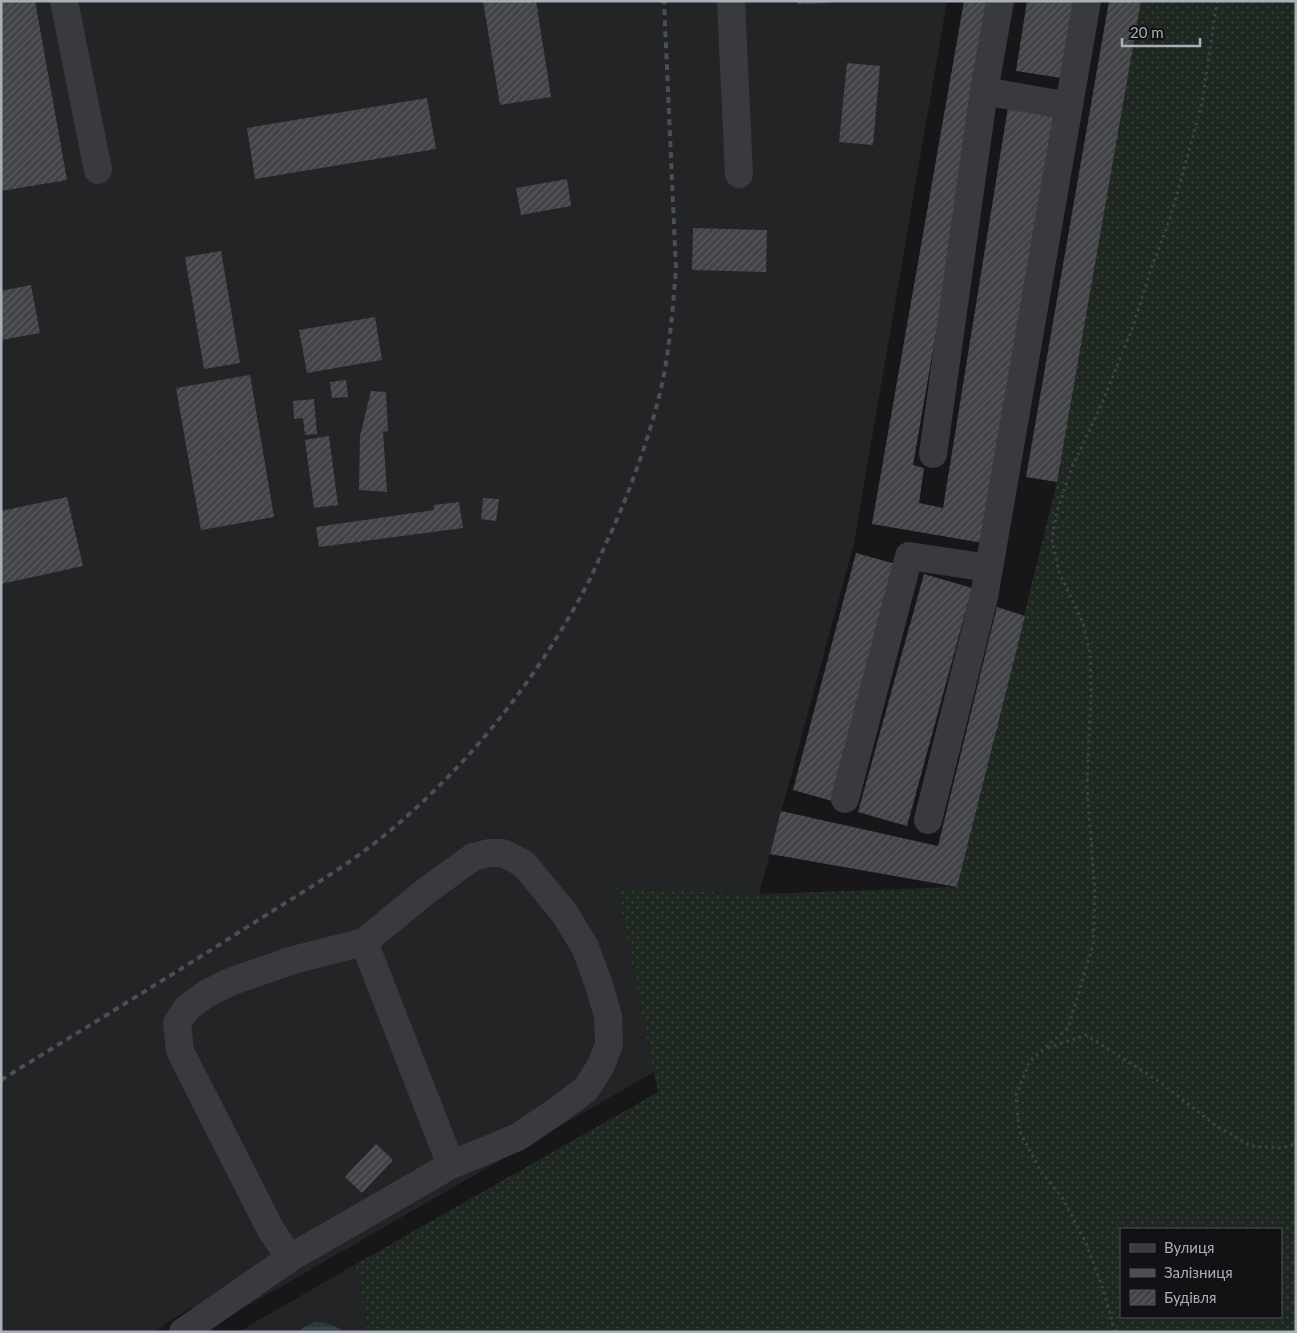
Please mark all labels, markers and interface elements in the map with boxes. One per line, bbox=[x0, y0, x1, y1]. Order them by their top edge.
scale bar bbox=[1122, 15, 1200, 47]
text: 20 m bbox=[1130, 23, 1164, 41]
legend bbox=[1120, 1228, 1282, 1318]
text: Вулиця bbox=[1164, 1238, 1214, 1256]
text: Залізниця bbox=[1164, 1263, 1233, 1281]
text: Будівля bbox=[1164, 1288, 1216, 1306]

